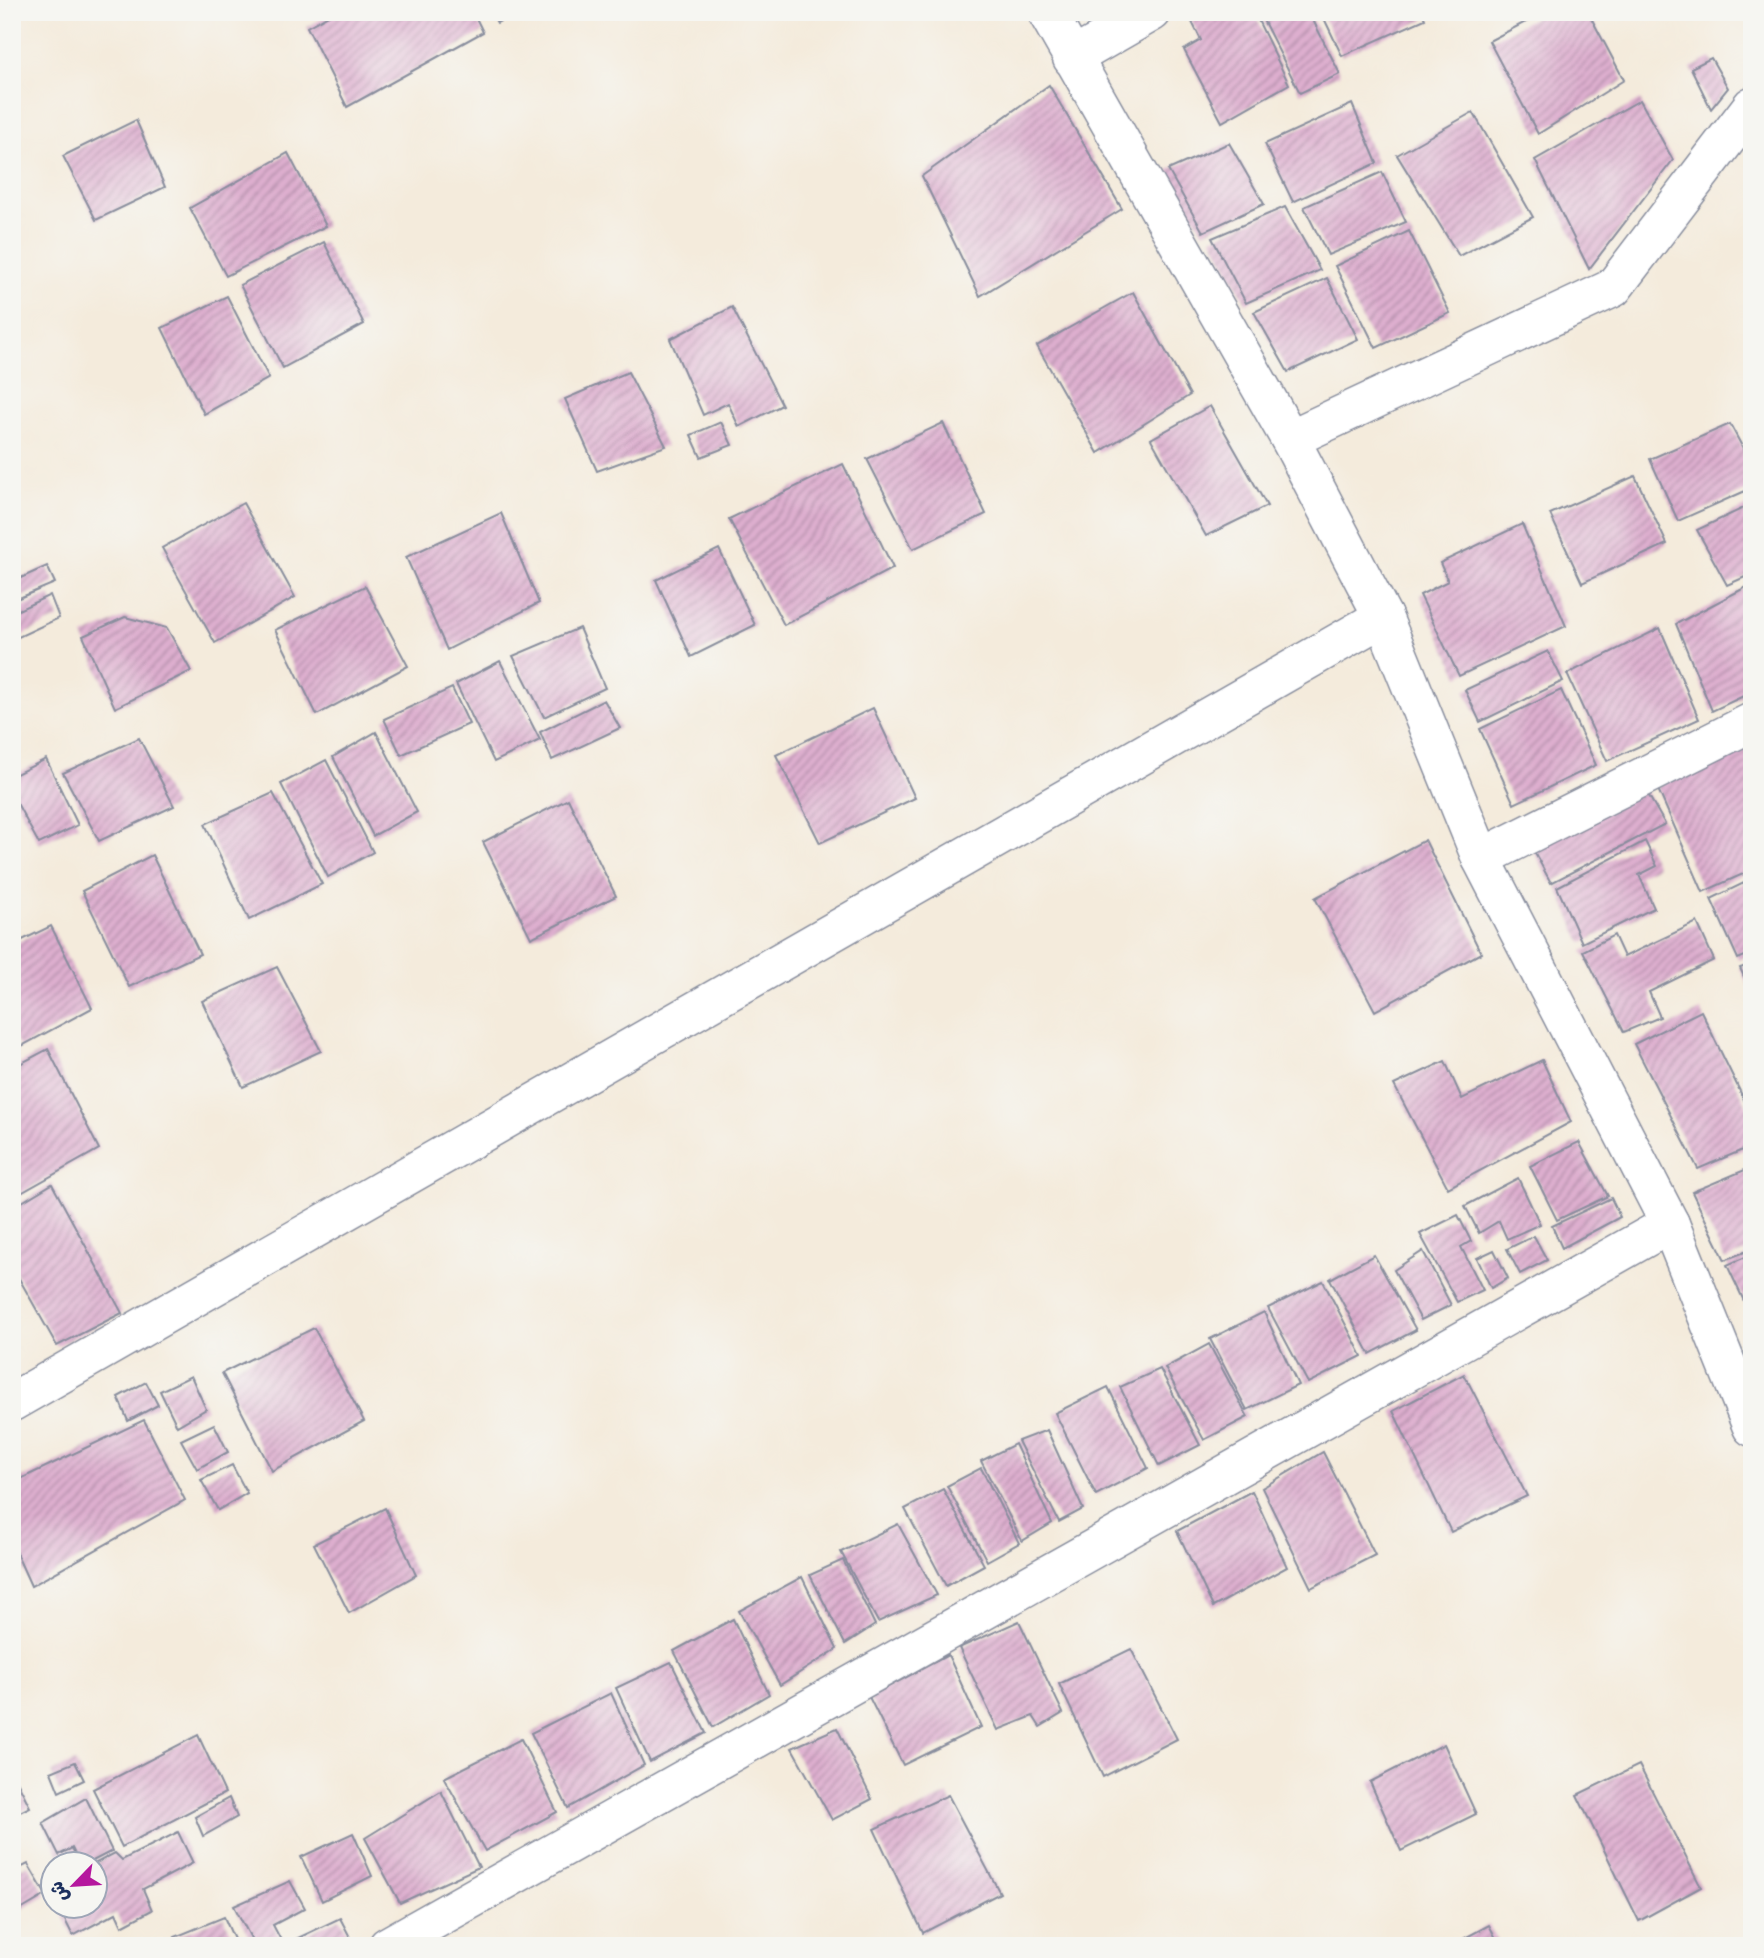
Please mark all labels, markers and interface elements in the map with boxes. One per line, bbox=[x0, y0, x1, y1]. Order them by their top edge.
north arrow bbox=[38, 1850, 108, 1920]
text: ش bbox=[41, 1877, 75, 1908]

